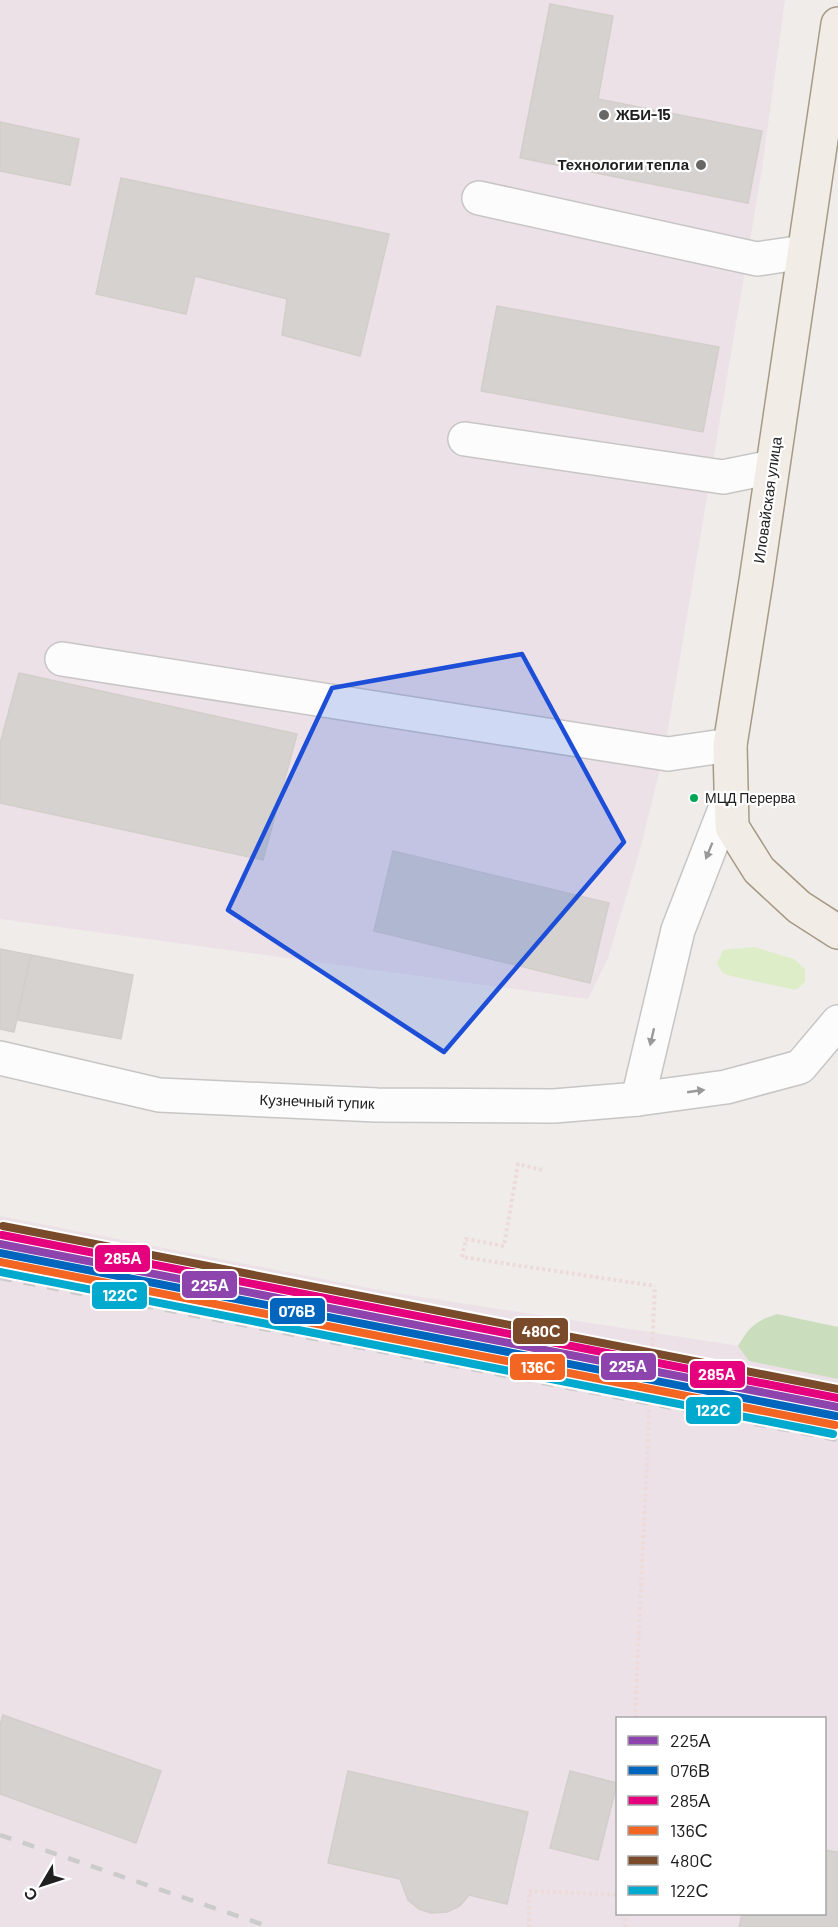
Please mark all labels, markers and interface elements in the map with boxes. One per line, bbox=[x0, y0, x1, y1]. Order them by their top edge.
place label: ЖБИ-15 bbox=[615, 105, 671, 123]
marker: ЖБИ-15 bbox=[597, 108, 611, 122]
place label: Технологии тепла bbox=[557, 155, 690, 173]
marker: Технологии тепла bbox=[694, 158, 708, 172]
street label: Иловайская улица bbox=[749, 435, 785, 564]
place label: МЦД Перерва bbox=[705, 789, 796, 806]
marker: МЦД Перерва bbox=[688, 792, 700, 804]
one-way arrow bbox=[704, 842, 714, 860]
one-way arrow bbox=[647, 1027, 657, 1046]
one-way arrow bbox=[686, 1086, 705, 1096]
street label: Кузнечный тупик bbox=[259, 1090, 375, 1112]
line badge: 285А bbox=[94, 1244, 151, 1273]
text: 285А bbox=[104, 1248, 142, 1267]
line badge: 225А bbox=[181, 1270, 238, 1299]
text: 225А bbox=[191, 1275, 229, 1294]
line badge: 122С bbox=[91, 1281, 148, 1310]
text: 122С bbox=[102, 1285, 138, 1304]
line badge: 076В bbox=[269, 1297, 326, 1325]
text: 076В bbox=[278, 1301, 316, 1320]
line badge: 480С bbox=[512, 1317, 569, 1345]
text: 480С bbox=[521, 1321, 561, 1340]
line badge: 225А bbox=[600, 1352, 657, 1381]
line badge: 136С bbox=[509, 1353, 566, 1381]
text: 225А bbox=[609, 1356, 647, 1375]
text: 136С bbox=[521, 1357, 556, 1376]
line badge: 285А bbox=[689, 1360, 746, 1389]
text: 285А bbox=[698, 1364, 736, 1383]
line badge: 122С bbox=[685, 1396, 742, 1425]
text: 122С bbox=[695, 1400, 731, 1419]
legend bbox=[616, 1717, 826, 1915]
text: 225А bbox=[670, 1729, 711, 1751]
text: 076В bbox=[670, 1759, 710, 1781]
text: 285А bbox=[670, 1789, 710, 1811]
text: 136С bbox=[670, 1819, 708, 1841]
text: 480С bbox=[670, 1849, 712, 1871]
north arrow bbox=[12, 1855, 72, 1915]
text: 122С bbox=[670, 1879, 709, 1901]
text: С bbox=[19, 1884, 41, 1905]

